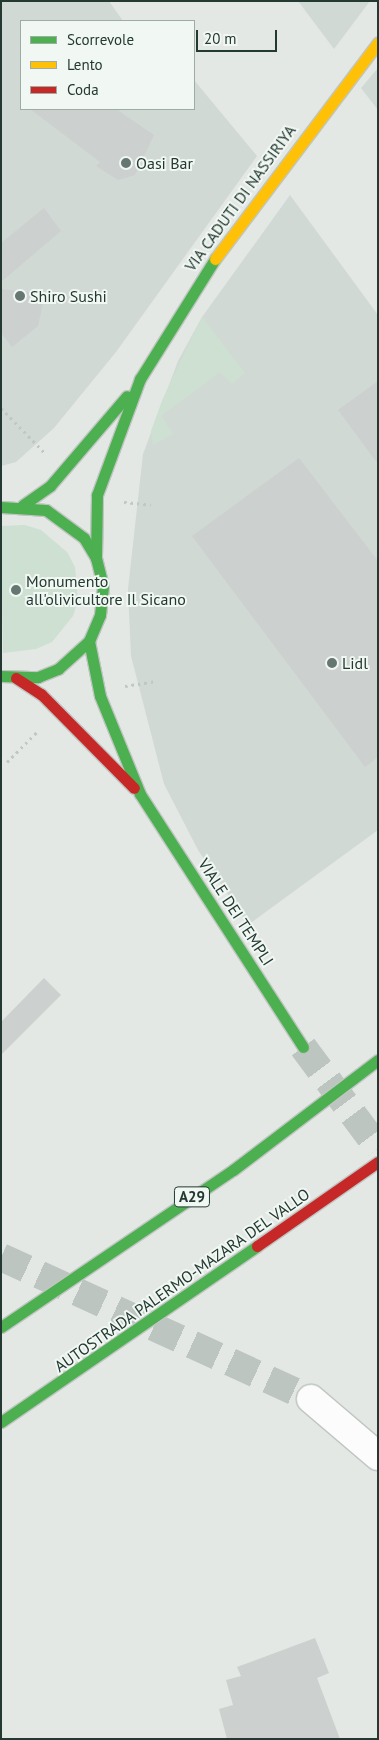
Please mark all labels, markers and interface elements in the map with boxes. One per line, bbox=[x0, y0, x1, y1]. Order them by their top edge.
legend bbox=[20, 20, 195, 110]
scale bar bbox=[199, 20, 280, 52]
text: 20 m bbox=[204, 29, 237, 48]
text: Scorrevole bbox=[67, 30, 134, 49]
text: Lento bbox=[67, 55, 103, 74]
text: Coda bbox=[67, 80, 99, 99]
street label: VIA CADUTI DI NASSIRIYA bbox=[180, 121, 300, 275]
place label: Oasi Bar bbox=[136, 153, 193, 173]
marker: Oasi Bar bbox=[120, 157, 132, 169]
place label: Shiro Sushi bbox=[30, 286, 107, 306]
marker: Shiro Sushi bbox=[14, 290, 26, 302]
place label: Monumento all'olivicultore Il Sicano bbox=[26, 571, 186, 609]
marker: Monumento all'olivicultore Il Sicano bbox=[10, 584, 22, 596]
place label: Lidl bbox=[342, 653, 368, 673]
marker: Lidl bbox=[326, 657, 338, 669]
street label: VIALE DEI TEMPLI bbox=[194, 855, 278, 969]
street label: AUTOSTRADA PALERMO-MAZARA DEL VALLO bbox=[50, 1183, 314, 1377]
road number: A29 bbox=[173, 1184, 211, 1210]

